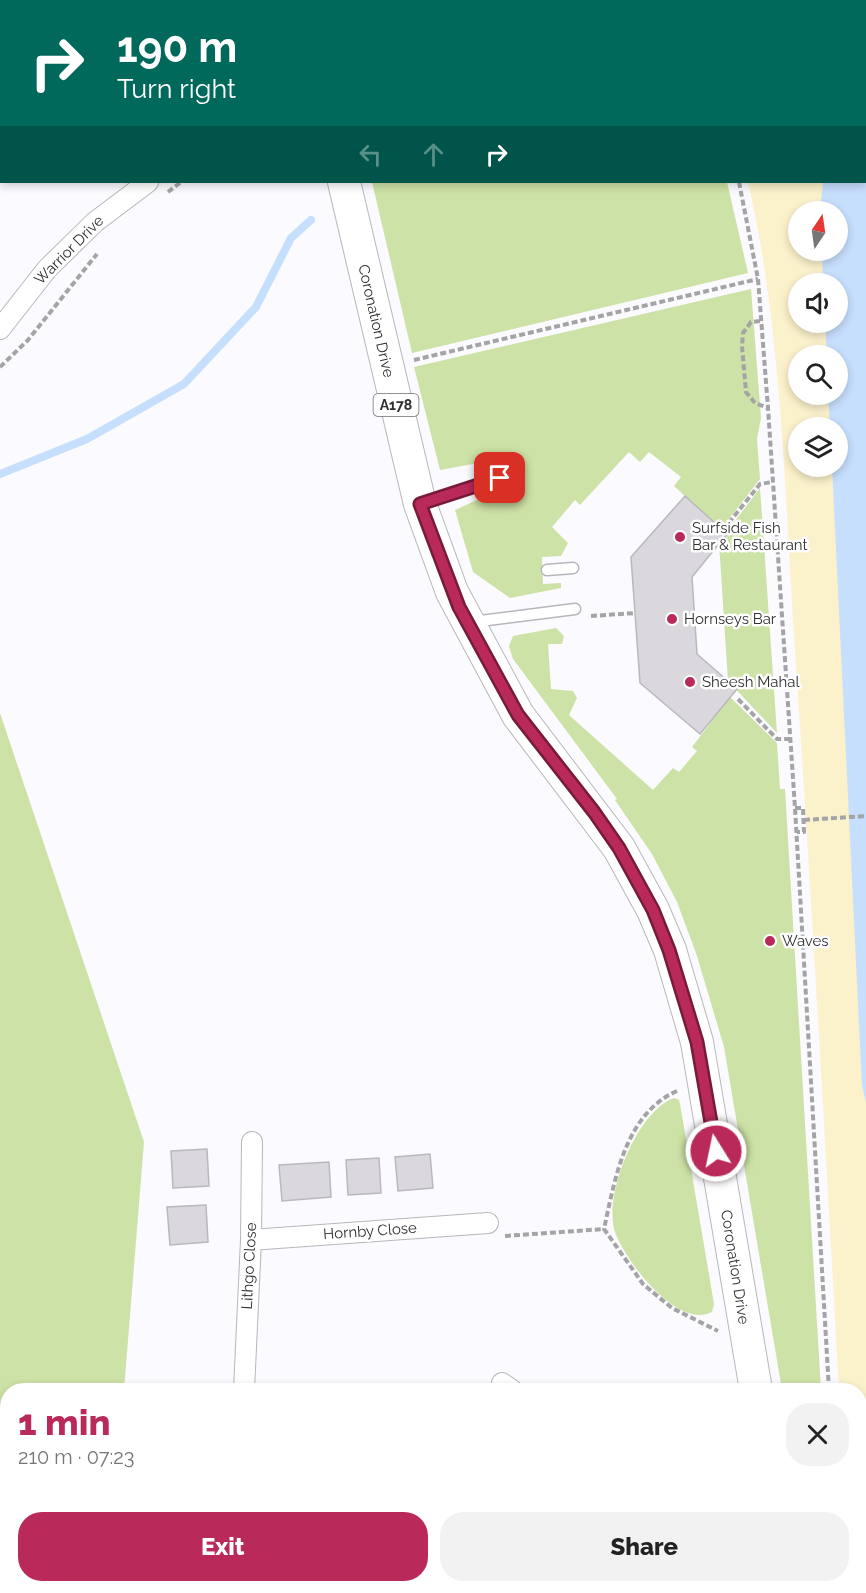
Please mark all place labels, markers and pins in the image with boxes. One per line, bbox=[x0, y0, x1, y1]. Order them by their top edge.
pin bbox=[474, 452, 525, 503]
place label: Surfside Fish Bar & Restaurant bbox=[692, 519, 808, 554]
marker: Surfside Fish Bar & Restaurant bbox=[673, 530, 687, 544]
place label: Hornseys Bar bbox=[684, 610, 777, 628]
marker: Hornseys Bar bbox=[665, 612, 679, 626]
place label: Sheesh Mahal bbox=[702, 673, 800, 691]
marker: Sheesh Mahal bbox=[683, 675, 697, 689]
place label: Waves bbox=[782, 932, 829, 950]
marker: Waves bbox=[763, 934, 777, 948]

